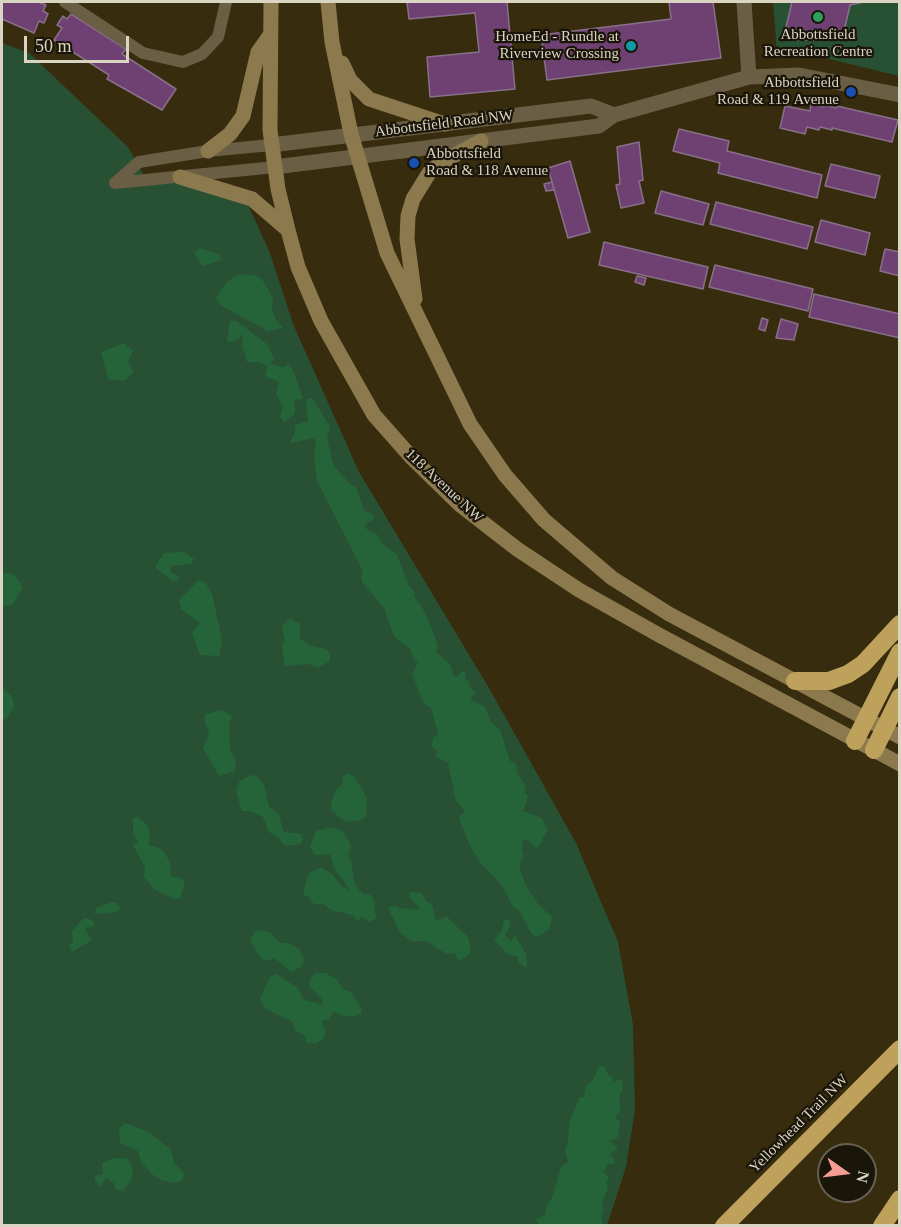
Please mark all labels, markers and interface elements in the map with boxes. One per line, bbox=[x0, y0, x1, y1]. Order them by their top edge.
marker: Abbottsfield Recreation Centre bbox=[811, 10, 825, 24]
scale bar bbox=[27, 24, 132, 62]
place label: Abbottsfield Recreation Centre bbox=[764, 26, 872, 61]
place label: HomeEd - Rundle at Riverview Crossing bbox=[495, 28, 619, 63]
text: 50 m bbox=[35, 36, 72, 56]
marker: HomeEd - Rundle at Riverview Crossing bbox=[624, 39, 638, 53]
place label: Abbottsfield Road & 119 Avenue bbox=[717, 74, 839, 109]
marker: Abbottsfield Road & 119 Avenue bbox=[844, 85, 858, 99]
street label: Abbottsfield Road NW bbox=[374, 107, 514, 141]
place label: Abbottsfield Road & 118 Avenue bbox=[426, 145, 548, 180]
marker: Abbottsfield Road & 118 Avenue bbox=[407, 156, 421, 170]
street label: 118 Avenue NW bbox=[401, 445, 487, 527]
street label: Yellowhead Trail NW bbox=[746, 1071, 852, 1177]
north arrow bbox=[817, 1143, 877, 1203]
text: N bbox=[853, 1169, 873, 1185]

